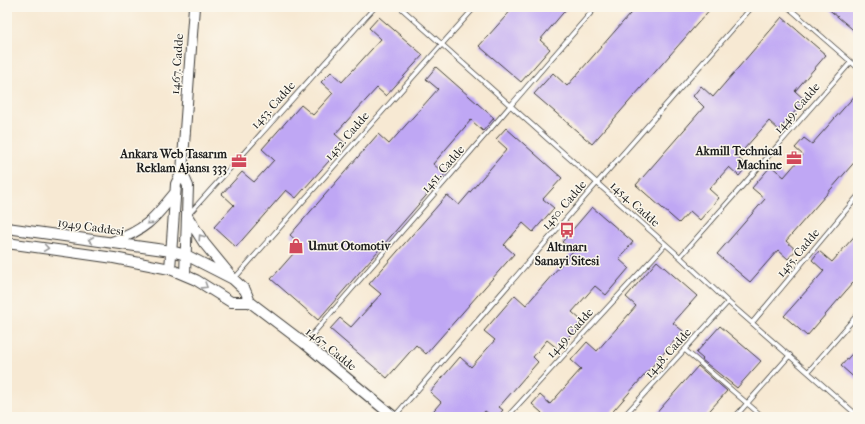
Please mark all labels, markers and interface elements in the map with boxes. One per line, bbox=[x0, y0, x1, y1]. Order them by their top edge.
street label: 1467. Cadde bbox=[168, 33, 186, 95]
street label: 1453. Cadde bbox=[248, 78, 298, 131]
street label: 1449. Cadde bbox=[771, 80, 823, 136]
street label: 1452. Cadde bbox=[322, 109, 372, 163]
street label: 1451. Cadde bbox=[419, 142, 467, 195]
place label: Akmill Technical Machine bbox=[695, 144, 783, 172]
place label: Ankara Web Tasarım Reklam Ajansı 333 bbox=[119, 147, 228, 176]
office icon: Akmill Technical Machine bbox=[785, 149, 803, 167]
office icon: Ankara Web Tasarım Reklam Ajansı 333 bbox=[230, 152, 248, 170]
street label: 1450. Cadde bbox=[539, 178, 589, 232]
street label: 1454. Cadde bbox=[608, 178, 662, 230]
street label: 1949 Caddesi bbox=[57, 215, 126, 239]
one-way arrow bbox=[147, 218, 154, 225]
bus stop icon: Altınarı Sanayi Sitesi bbox=[558, 221, 576, 239]
street label: 1455. Cadde bbox=[774, 226, 822, 280]
one-way arrow bbox=[199, 235, 206, 242]
one-way arrow bbox=[88, 236, 94, 245]
shop icon: Umut Otomotiv bbox=[287, 237, 305, 255]
place label: Umut Otomotiv bbox=[307, 239, 391, 253]
place label: Altınarı Sanayi Sitesi bbox=[535, 240, 600, 269]
one-way arrow bbox=[43, 244, 49, 253]
one-way arrow bbox=[201, 281, 208, 288]
street label: 1449. Cadde bbox=[544, 305, 596, 361]
street label: 1467. Cadde bbox=[303, 324, 359, 374]
street label: 1448. Cadde bbox=[642, 325, 694, 381]

